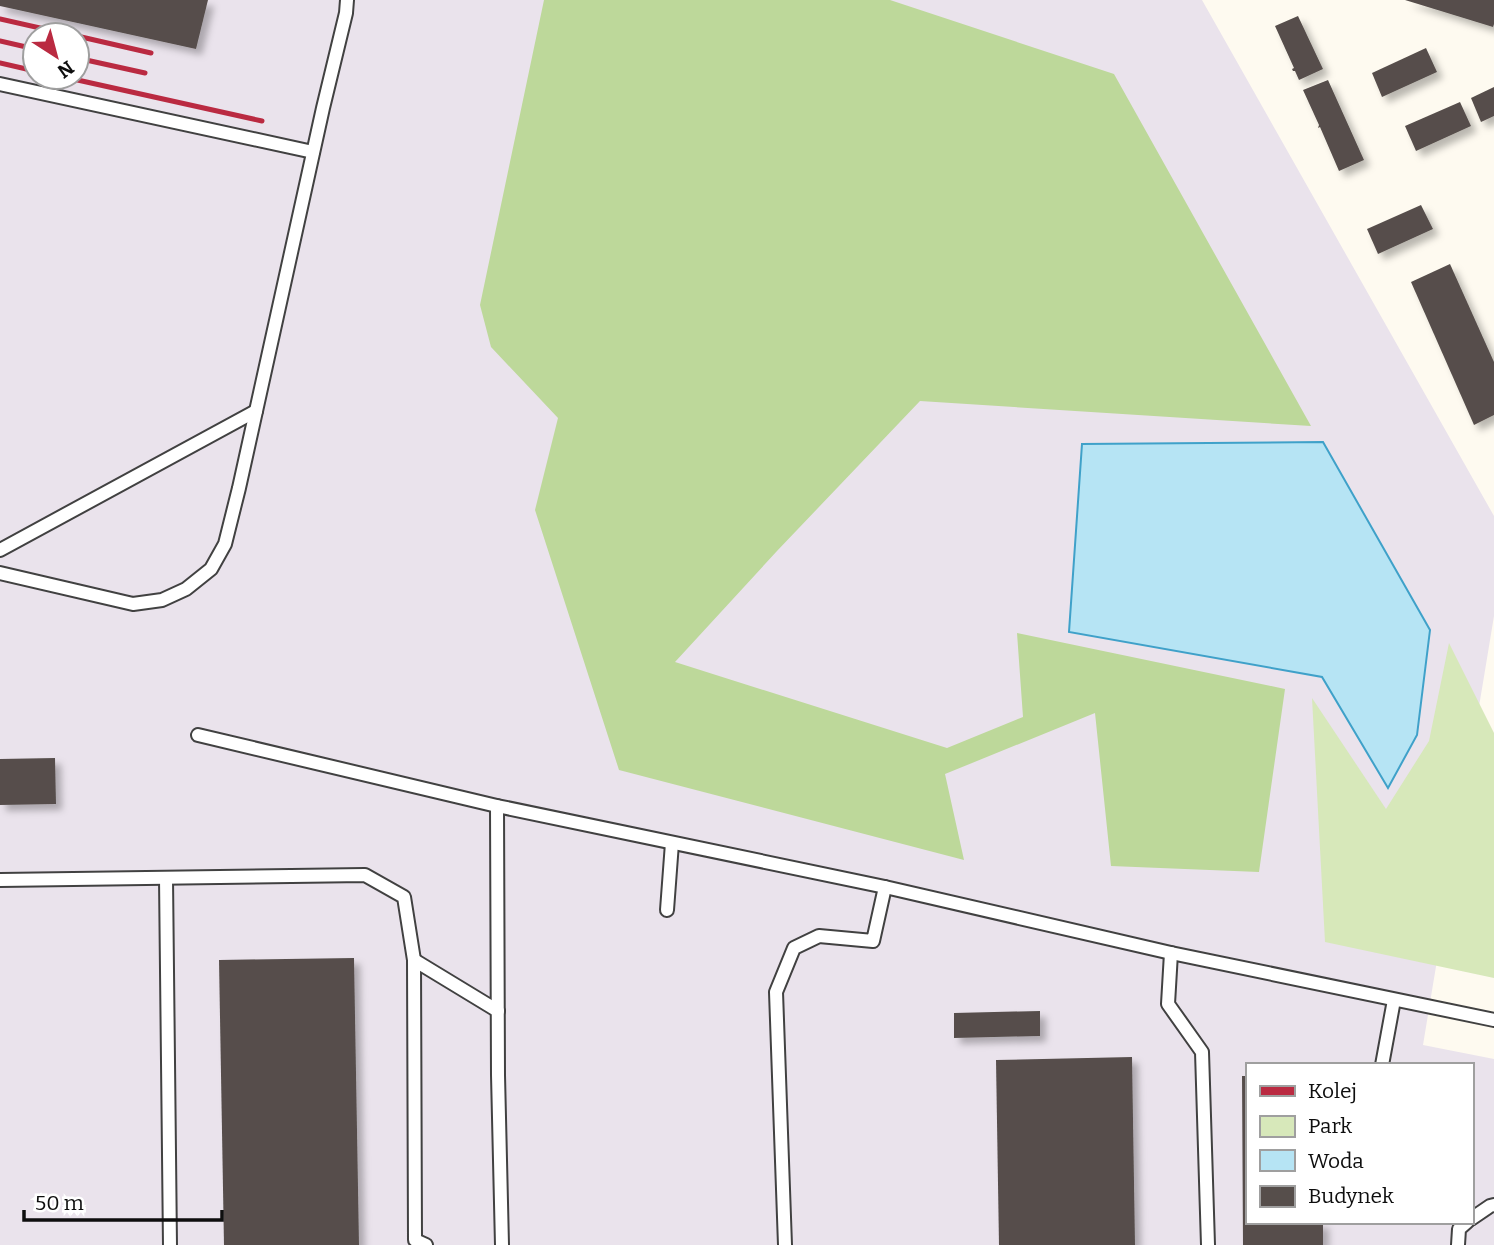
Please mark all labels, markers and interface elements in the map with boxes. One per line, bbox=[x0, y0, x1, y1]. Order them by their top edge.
north arrow bbox=[21, 21, 91, 91]
text: N bbox=[53, 56, 78, 83]
legend bbox=[1246, 1063, 1473, 1224]
text: Kolej bbox=[1308, 1078, 1357, 1104]
text: Park bbox=[1308, 1113, 1352, 1139]
text: Woda bbox=[1308, 1148, 1364, 1174]
scale bar bbox=[24, 1178, 222, 1222]
text: Budynek bbox=[1308, 1183, 1394, 1209]
text: 50 m bbox=[35, 1190, 84, 1216]

